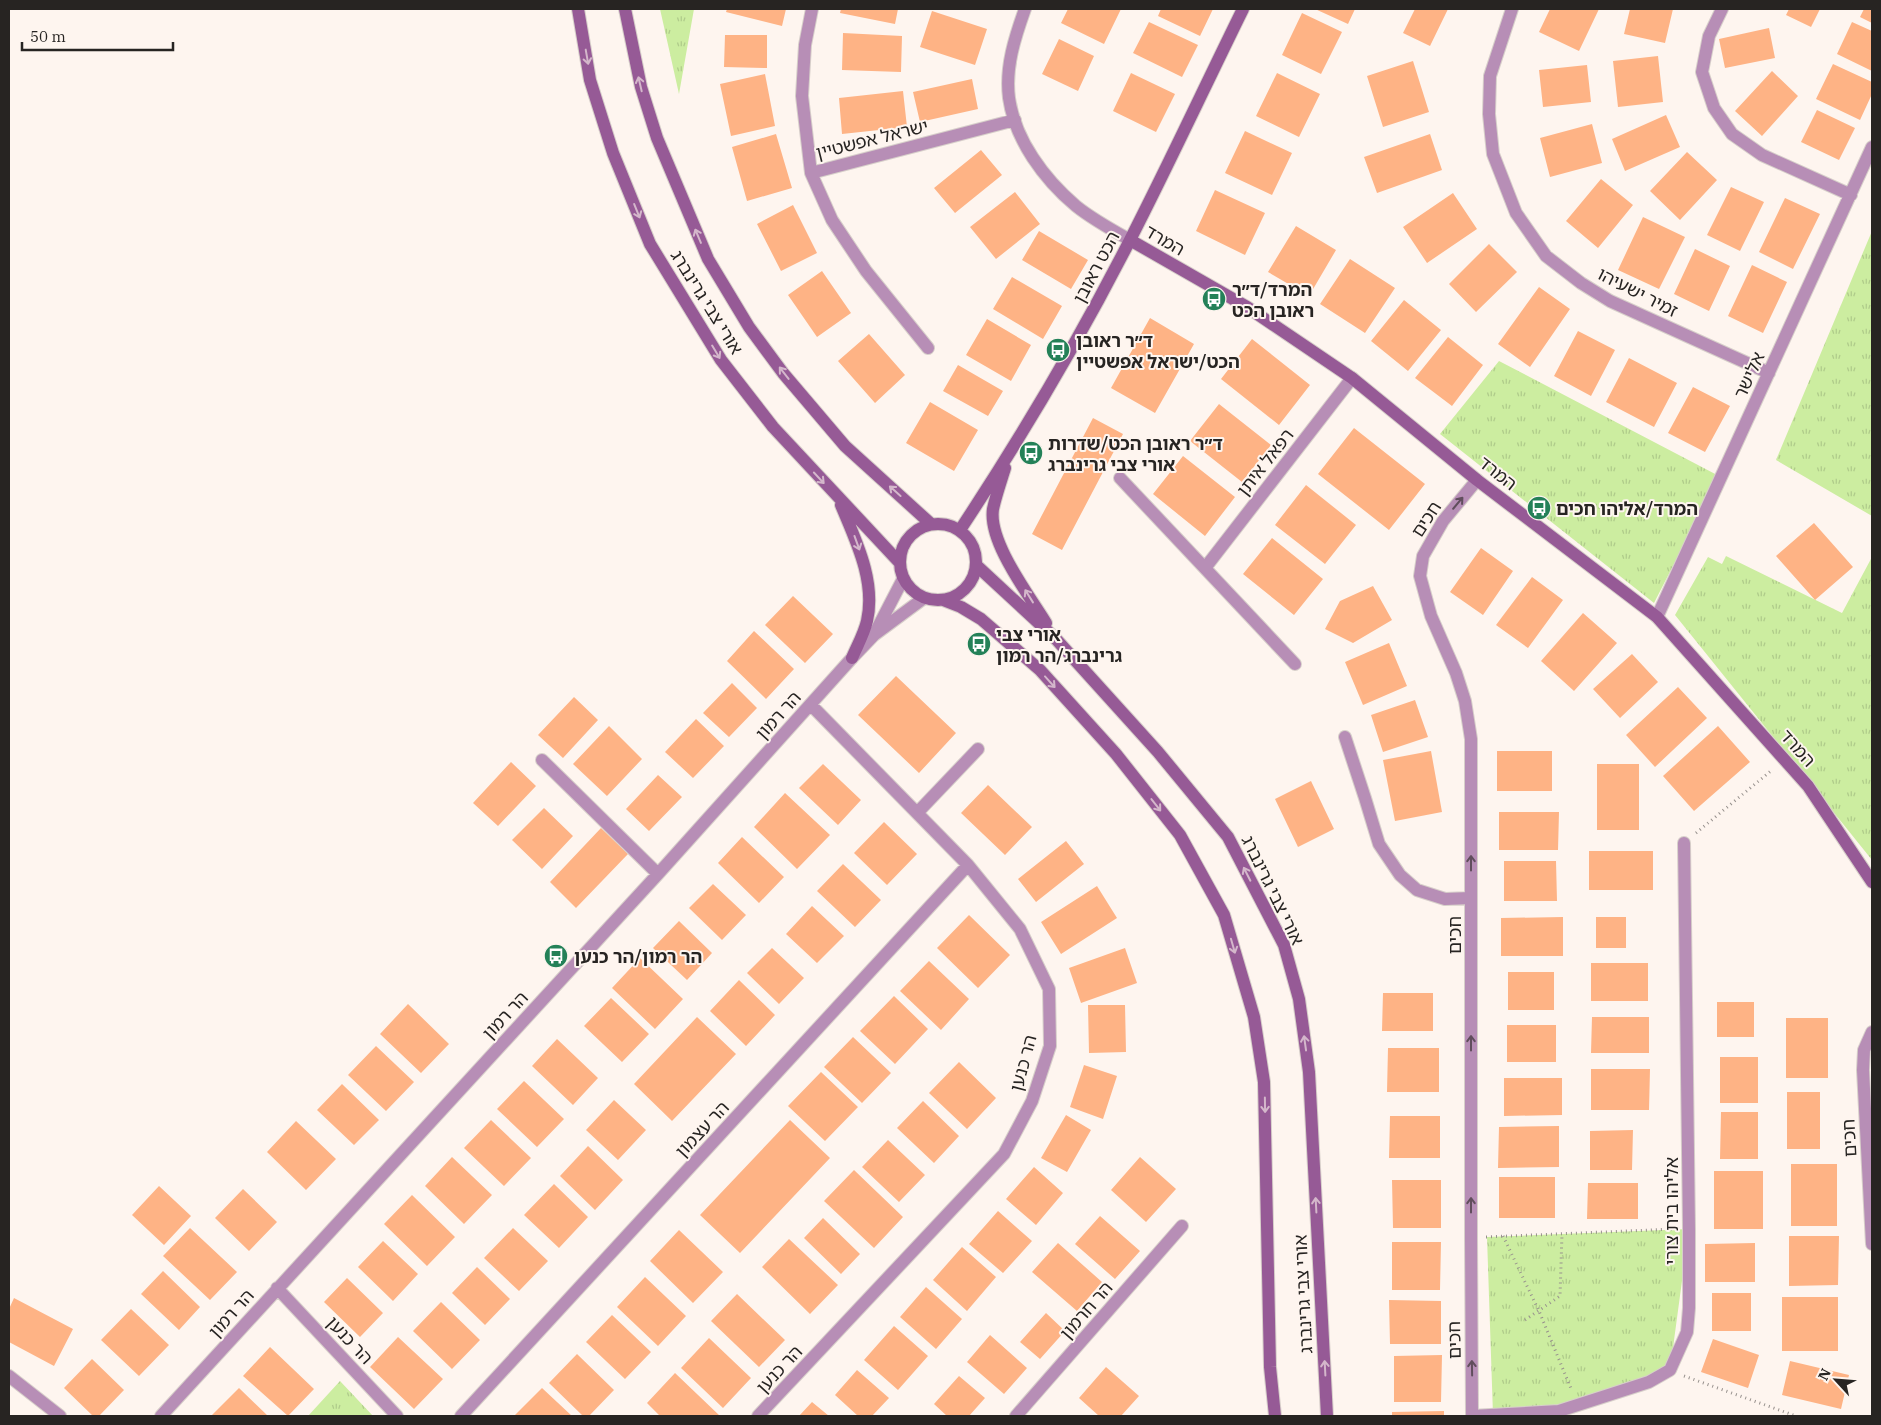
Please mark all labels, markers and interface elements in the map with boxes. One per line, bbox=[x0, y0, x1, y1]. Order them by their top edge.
scale bar bbox=[22, 20, 174, 52]
text: 50 m bbox=[30, 27, 66, 46]
one-way arrow bbox=[582, 48, 592, 64]
one-way arrow bbox=[635, 76, 644, 92]
street label: ישראל אפשטיין bbox=[813, 114, 931, 164]
one-way arrow bbox=[632, 203, 642, 218]
street label: המרד bbox=[1141, 219, 1189, 261]
street label: הכט ראובן bbox=[1068, 227, 1124, 307]
one-way arrow bbox=[692, 229, 702, 244]
street label: אורי צבי גרינברג bbox=[666, 245, 748, 359]
street label: זמיר ישעיהו bbox=[1594, 262, 1682, 322]
place label: המרד/ד״ר ראובן הכט bbox=[1232, 278, 1314, 322]
bus stop icon: המרד/ד״ר ראובן הכט bbox=[1201, 286, 1227, 312]
place label: ד״ר ראובן הכט/ישראל אפשטיין bbox=[1076, 329, 1240, 373]
bus stop icon: ד״ר ראובן הכט/ישראל אפשטיין bbox=[1045, 337, 1071, 363]
one-way arrow bbox=[711, 345, 721, 359]
street label: אלישר bbox=[1728, 348, 1770, 402]
one-way arrow bbox=[778, 367, 789, 380]
street label: רפאל איתן bbox=[1232, 424, 1298, 500]
place label: ד״ר ראובן הכט/שדרות אורי צבי גרינברג bbox=[1048, 432, 1223, 476]
bus stop icon: ד״ר ראובן הכט/שדרות אורי צבי גרינברג bbox=[1018, 440, 1044, 466]
street label: המרד bbox=[1474, 451, 1522, 495]
one-way arrow bbox=[813, 471, 825, 484]
one-way arrow bbox=[888, 485, 901, 497]
bus stop icon: המרד/אליהו חכים bbox=[1526, 495, 1552, 521]
street label: חכים bbox=[1406, 497, 1446, 541]
one-way arrow bbox=[1452, 497, 1463, 510]
place label: המרד/אליהו חכים bbox=[1556, 497, 1698, 520]
one-way arrow bbox=[853, 535, 862, 551]
one-way arrow bbox=[1024, 590, 1034, 604]
place label: אורי צבי גרינברג/הר רמון bbox=[996, 623, 1122, 667]
bus stop icon: אורי צבי גרינברג/הר רמון bbox=[966, 631, 992, 657]
one-way arrow bbox=[1045, 675, 1056, 688]
street label: הר רמון bbox=[750, 686, 806, 744]
street label: המרד bbox=[1775, 725, 1821, 771]
one-way arrow bbox=[1151, 798, 1162, 811]
street label: אורי צבי גרינברג bbox=[1237, 831, 1309, 949]
one-way arrow bbox=[1466, 855, 1476, 871]
one-way arrow bbox=[1242, 867, 1252, 882]
street label: חכים bbox=[1443, 916, 1466, 954]
one-way arrow bbox=[1229, 938, 1239, 954]
bus stop icon: הר רמון/הר כנען bbox=[543, 943, 569, 969]
place label: הר רמון/הר כנען bbox=[574, 945, 702, 968]
street label: הר רמון bbox=[477, 986, 533, 1044]
street label: הר כנען bbox=[1004, 1032, 1042, 1094]
one-way arrow bbox=[1466, 1035, 1476, 1051]
one-way arrow bbox=[1300, 1036, 1310, 1052]
street label: הר עצמון bbox=[670, 1096, 734, 1162]
one-way arrow bbox=[1260, 1096, 1270, 1113]
street label: חכים bbox=[1837, 1118, 1861, 1158]
street label: אליהו בית צורי bbox=[1660, 1157, 1683, 1265]
one-way arrow bbox=[1466, 1197, 1476, 1214]
one-way arrow bbox=[1312, 1198, 1321, 1214]
street label: אורי צבי גרינברג bbox=[1288, 1234, 1318, 1354]
street label: הר חרמון bbox=[1055, 1276, 1117, 1344]
street label: הר רמון bbox=[203, 1284, 259, 1342]
street label: הר כנען bbox=[322, 1311, 378, 1369]
street label: חכים bbox=[1442, 1321, 1466, 1359]
street label: הר כנען bbox=[751, 1340, 807, 1398]
north arrow bbox=[1811, 1355, 1861, 1405]
one-way arrow bbox=[1320, 1360, 1329, 1376]
one-way arrow bbox=[1467, 1360, 1477, 1376]
text: N bbox=[1814, 1365, 1835, 1383]

